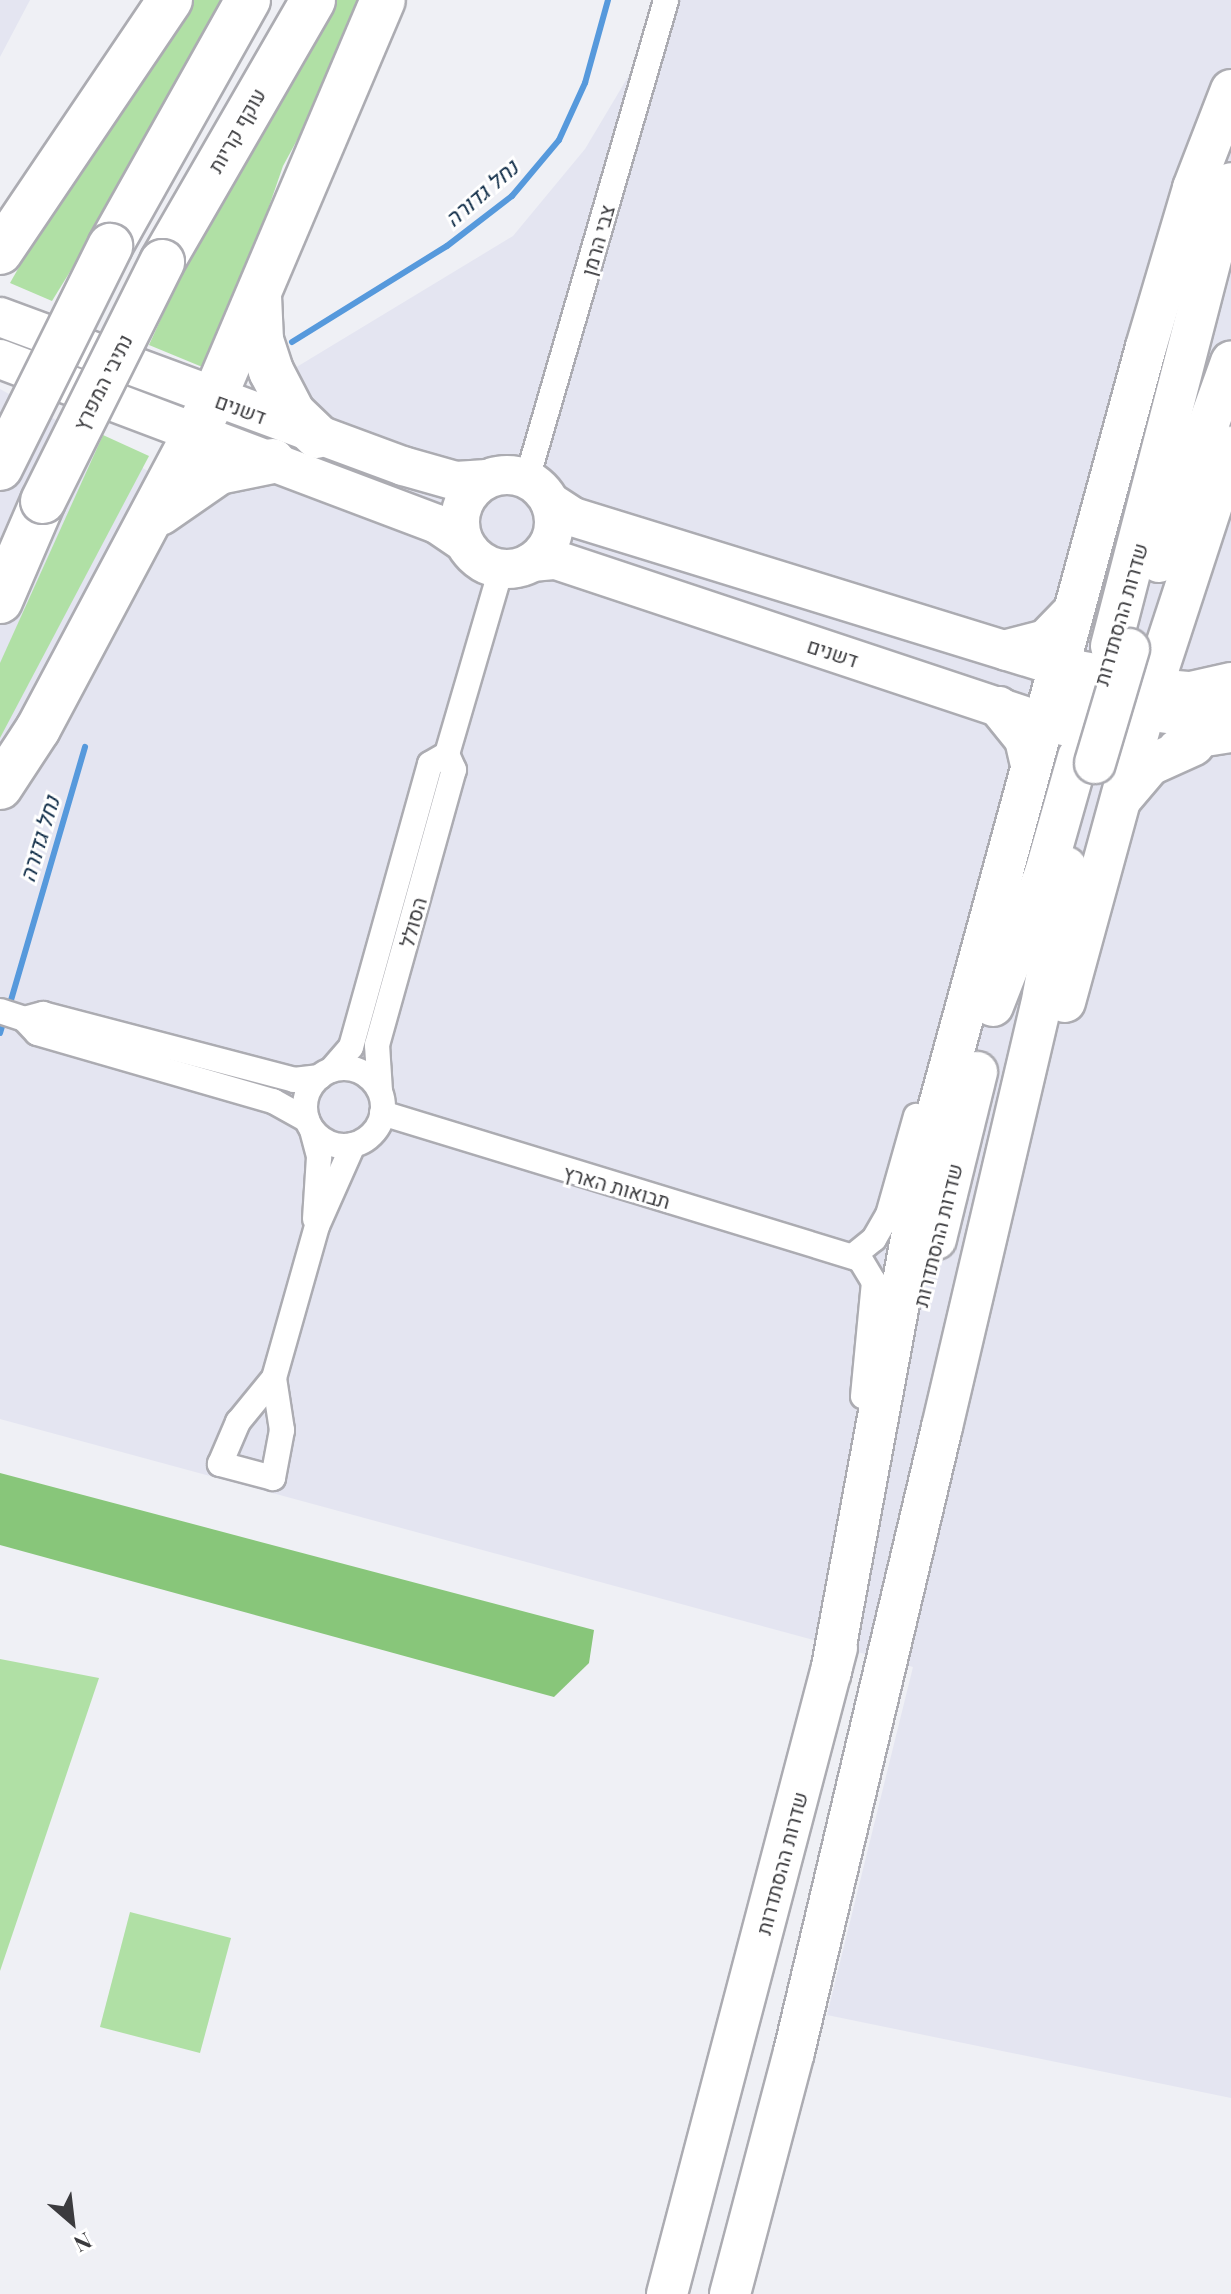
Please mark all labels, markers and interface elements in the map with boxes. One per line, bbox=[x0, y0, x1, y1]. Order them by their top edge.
street label: עוקף קריות bbox=[202, 84, 270, 176]
water label: נחל גדורה bbox=[439, 154, 523, 232]
street label: צבי הרמן bbox=[575, 202, 619, 278]
street label: נתיבי המפרץ bbox=[68, 330, 136, 434]
street label: דשנים bbox=[212, 388, 270, 428]
street label: שדרות ההסתדרות bbox=[1088, 540, 1152, 688]
street label: דשנים bbox=[804, 633, 862, 671]
water label: נחל גדורה bbox=[13, 793, 65, 885]
street label: הסולל bbox=[393, 894, 431, 950]
street label: תבואות הארץ bbox=[561, 1159, 673, 1213]
street label: שדרות ההסתדרות bbox=[908, 1161, 966, 1309]
street label: שדרות ההסתדרות bbox=[750, 1789, 812, 1937]
north arrow bbox=[32, 2182, 112, 2262]
text: N bbox=[69, 2226, 97, 2260]

